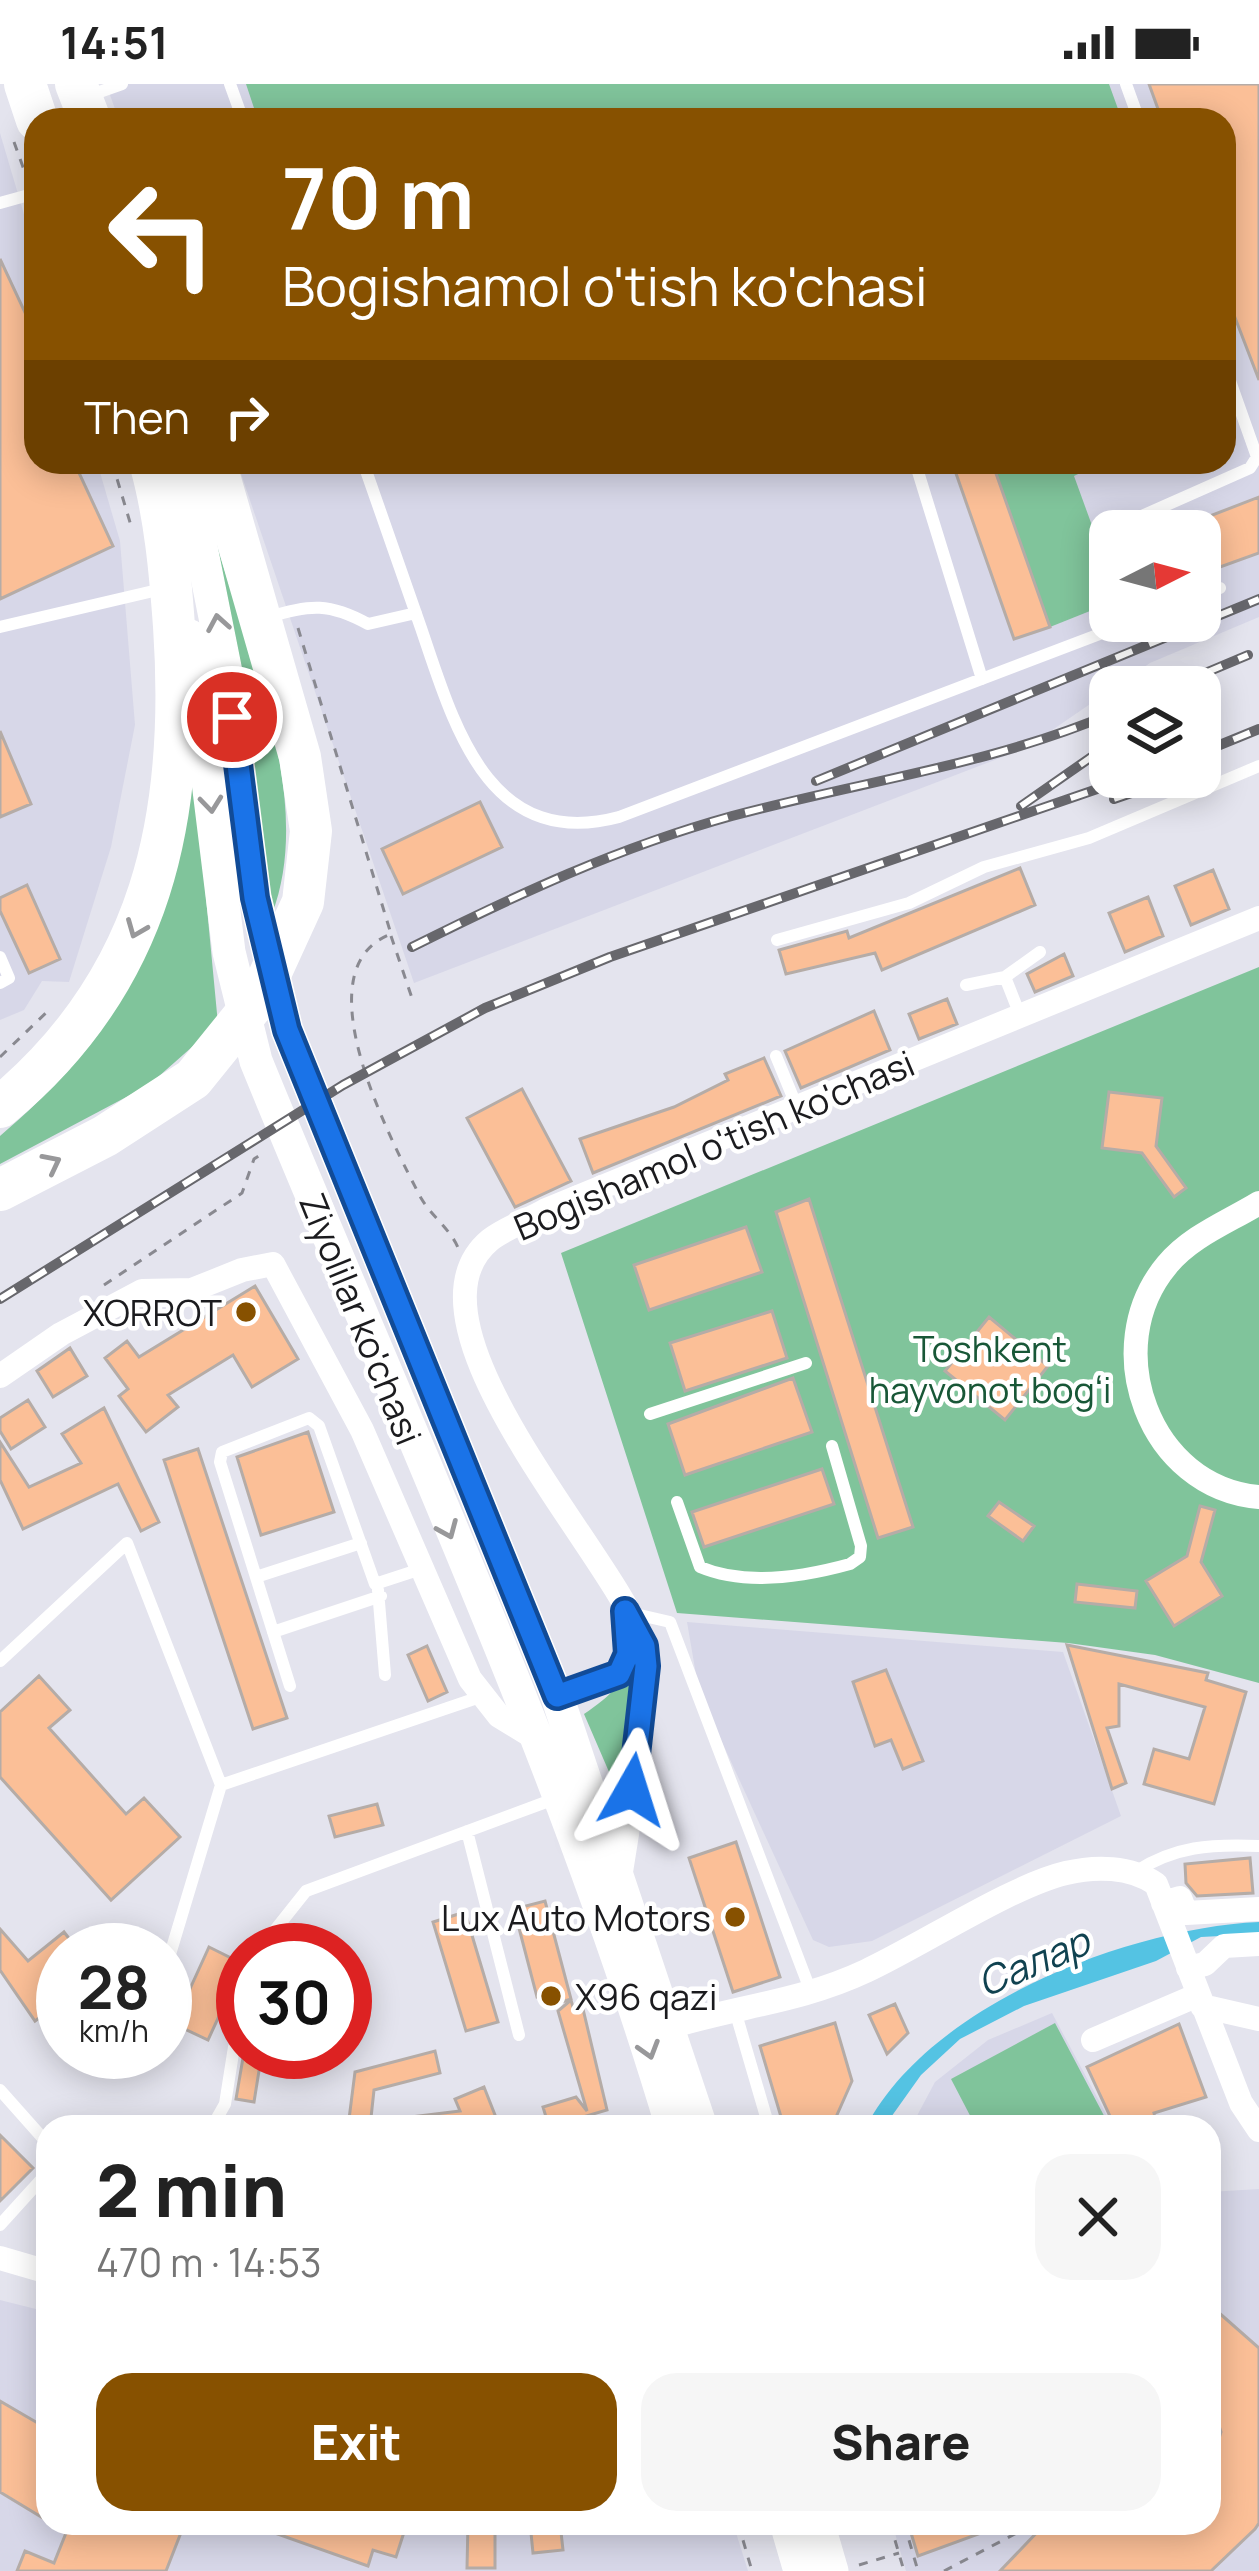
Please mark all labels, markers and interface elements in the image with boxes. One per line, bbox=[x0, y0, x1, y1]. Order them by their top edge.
text: 14:51 bbox=[60, 11, 169, 73]
text: 70 m bbox=[282, 139, 474, 254]
icon: left bbox=[84, 156, 240, 312]
text: Bogishamol o'tish ko'chasi bbox=[282, 248, 928, 322]
icon: right bbox=[214, 384, 280, 450]
text: Then bbox=[84, 386, 190, 448]
north arrow bbox=[1089, 510, 1221, 642]
map controls bbox=[1089, 510, 1221, 798]
one-way arrow bbox=[206, 613, 231, 633]
pin bbox=[181, 666, 283, 768]
button: layers bbox=[1089, 666, 1221, 798]
icon: arrive bbox=[199, 684, 265, 750]
one-way arrow bbox=[198, 794, 224, 814]
one-way arrow bbox=[126, 917, 151, 938]
street label: Bogishamol o'tish ko'chasi bbox=[506, 1038, 922, 1252]
one-way arrow bbox=[40, 1154, 62, 1177]
street label: Ziyolilar ko'chasi bbox=[288, 1186, 434, 1452]
place label: XORROT bbox=[83, 1288, 223, 1337]
marker: XORROT bbox=[233, 1299, 259, 1325]
park label: Toshkent hayvonot bogʻi bbox=[869, 1324, 1111, 1414]
one-way arrow bbox=[434, 1518, 458, 1539]
position arrow bbox=[569, 1727, 695, 1853]
place label: Lux Auto Motors bbox=[441, 1893, 711, 1942]
marker: Lux Auto Motors bbox=[722, 1904, 748, 1930]
water label: Салар bbox=[969, 1913, 1099, 2009]
speed limit sign: 30 bbox=[216, 1923, 372, 2079]
text: 28 bbox=[78, 1945, 150, 2027]
place label: X96 qazi bbox=[575, 1972, 718, 2021]
marker: X96 qazi bbox=[538, 1983, 564, 2009]
text: km/h bbox=[79, 2010, 149, 2051]
one-way arrow bbox=[635, 2039, 660, 2060]
text: 2 min bbox=[96, 2140, 287, 2239]
button: close bbox=[1035, 2154, 1161, 2280]
text: 470 m · 14:53 bbox=[96, 2235, 322, 2289]
button: Exit bbox=[96, 2373, 617, 2511]
button: Share bbox=[641, 2373, 1161, 2511]

